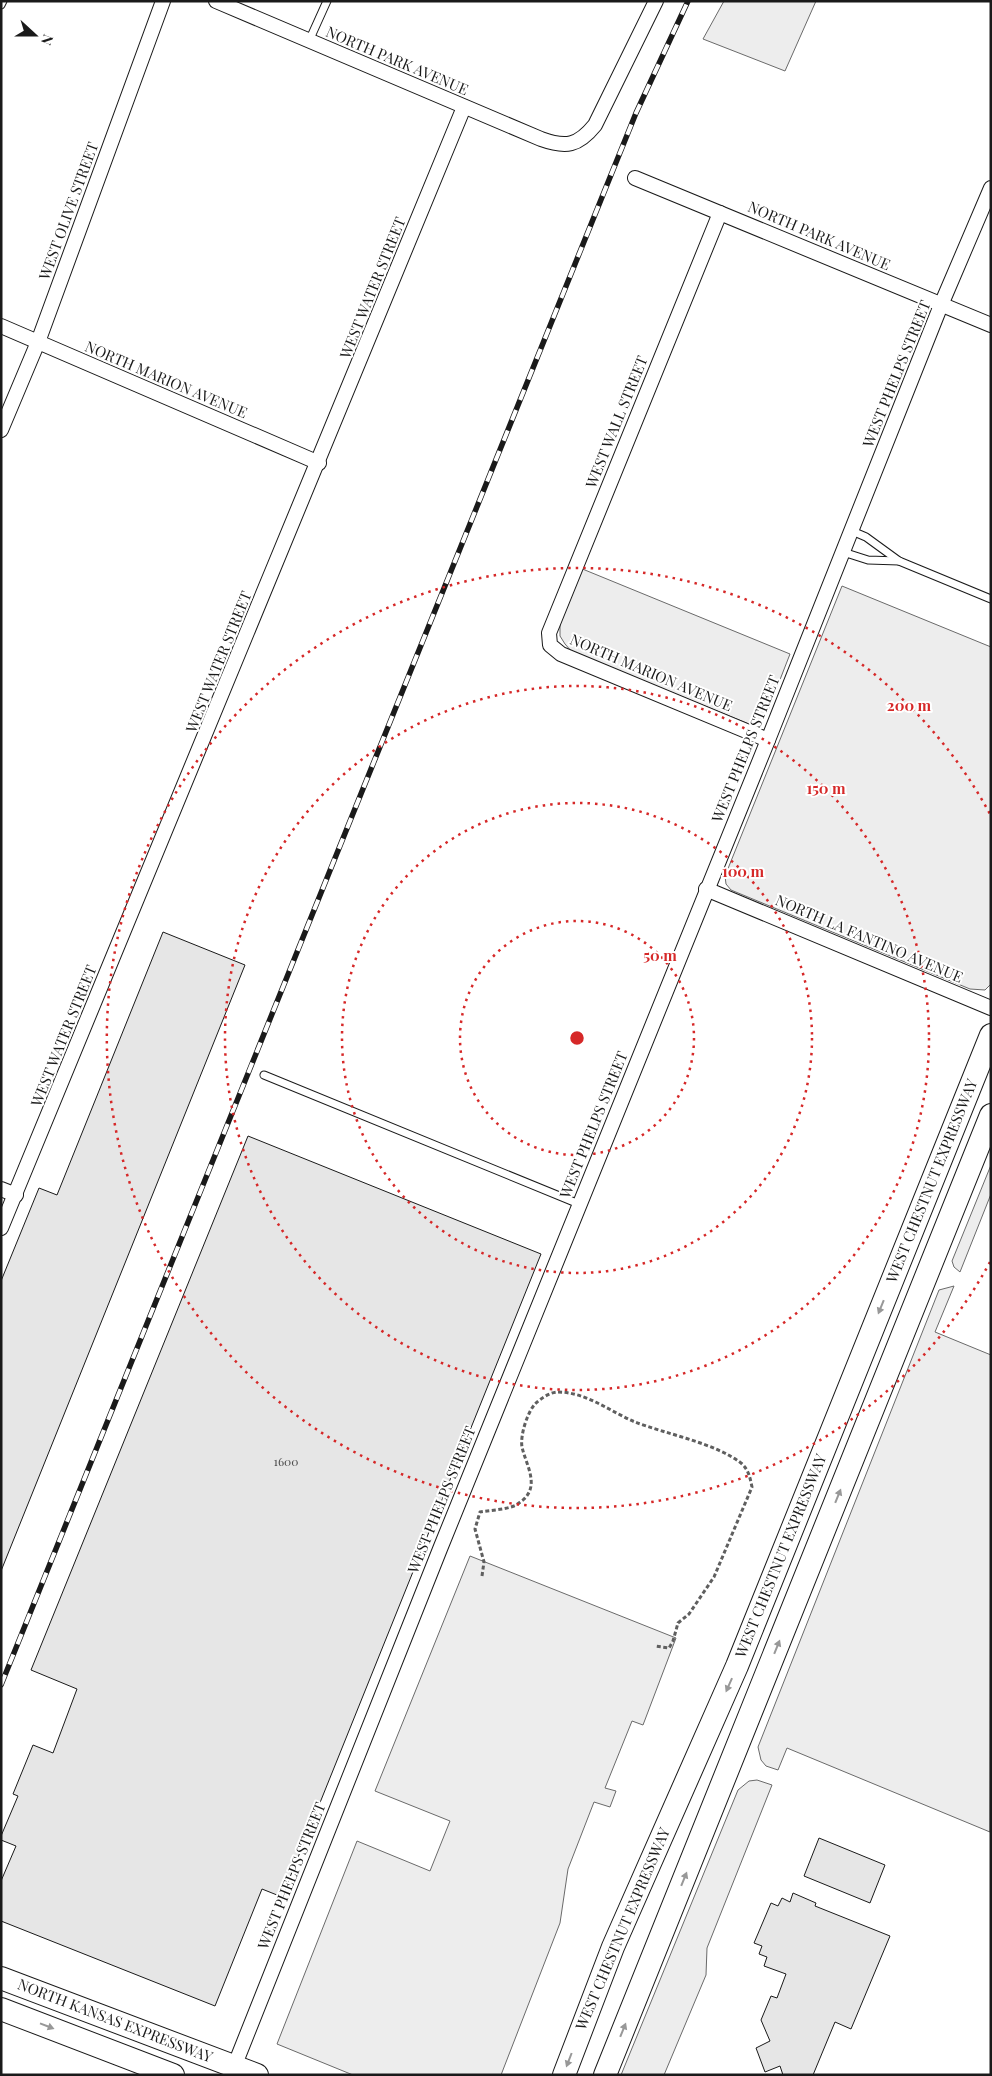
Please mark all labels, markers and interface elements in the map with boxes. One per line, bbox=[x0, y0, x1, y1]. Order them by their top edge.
north arrow bbox=[10, 10, 60, 60]
street label: NORTH PARK AVENUE bbox=[323, 21, 472, 99]
text: N bbox=[37, 32, 58, 48]
street label: WEST OLIVE STREET bbox=[33, 139, 102, 283]
street label: NORTH PARK AVENUE bbox=[745, 196, 894, 274]
street label: WEST WATER STREET bbox=[334, 214, 410, 362]
street label: WEST PHELPS STREET bbox=[857, 297, 935, 451]
street label: NORTH MARION AVENUE bbox=[82, 336, 251, 422]
street label: WEST WALL STREET bbox=[580, 353, 652, 492]
street label: WEST WATER STREET bbox=[180, 588, 256, 736]
street label: NORTH MARION AVENUE bbox=[567, 629, 736, 715]
street label: WEST PHELPS STREET bbox=[706, 672, 784, 826]
text: 200 m bbox=[887, 695, 932, 715]
text: 150 m bbox=[806, 778, 846, 798]
text: 100 m bbox=[722, 861, 765, 881]
street label: NORTH LA FANTINO AVENUE bbox=[773, 889, 966, 987]
text: 50 m bbox=[643, 945, 677, 965]
street label: WEST WATER STREET bbox=[25, 962, 101, 1110]
centre of rings bbox=[568, 1029, 586, 1047]
street label: WEST PHELPS STREET bbox=[554, 1048, 632, 1202]
street label: WEST CHESTNUT EXPRESSWAY bbox=[881, 1076, 981, 1286]
one-way arrow bbox=[877, 1300, 885, 1315]
street label: WEST PHELPS STREET bbox=[402, 1423, 480, 1577]
street label: WEST CHESTNUT EXPRESSWAY bbox=[730, 1451, 830, 1661]
house number: 1600 bbox=[273, 1453, 299, 1469]
one-way arrow bbox=[834, 1489, 842, 1503]
one-way arrow bbox=[773, 1639, 781, 1654]
one-way arrow bbox=[724, 1678, 732, 1692]
street label: WEST PHELPS STREET bbox=[252, 1799, 330, 1953]
street label: WEST CHESTNUT EXPRESSWAY bbox=[570, 1824, 674, 2034]
one-way arrow bbox=[680, 1872, 688, 1886]
street label: NORTH KANSAS EXPRESSWAY bbox=[15, 1974, 216, 2067]
one-way arrow bbox=[40, 2022, 55, 2030]
one-way arrow bbox=[620, 2022, 627, 2037]
one-way arrow bbox=[565, 2053, 573, 2067]

